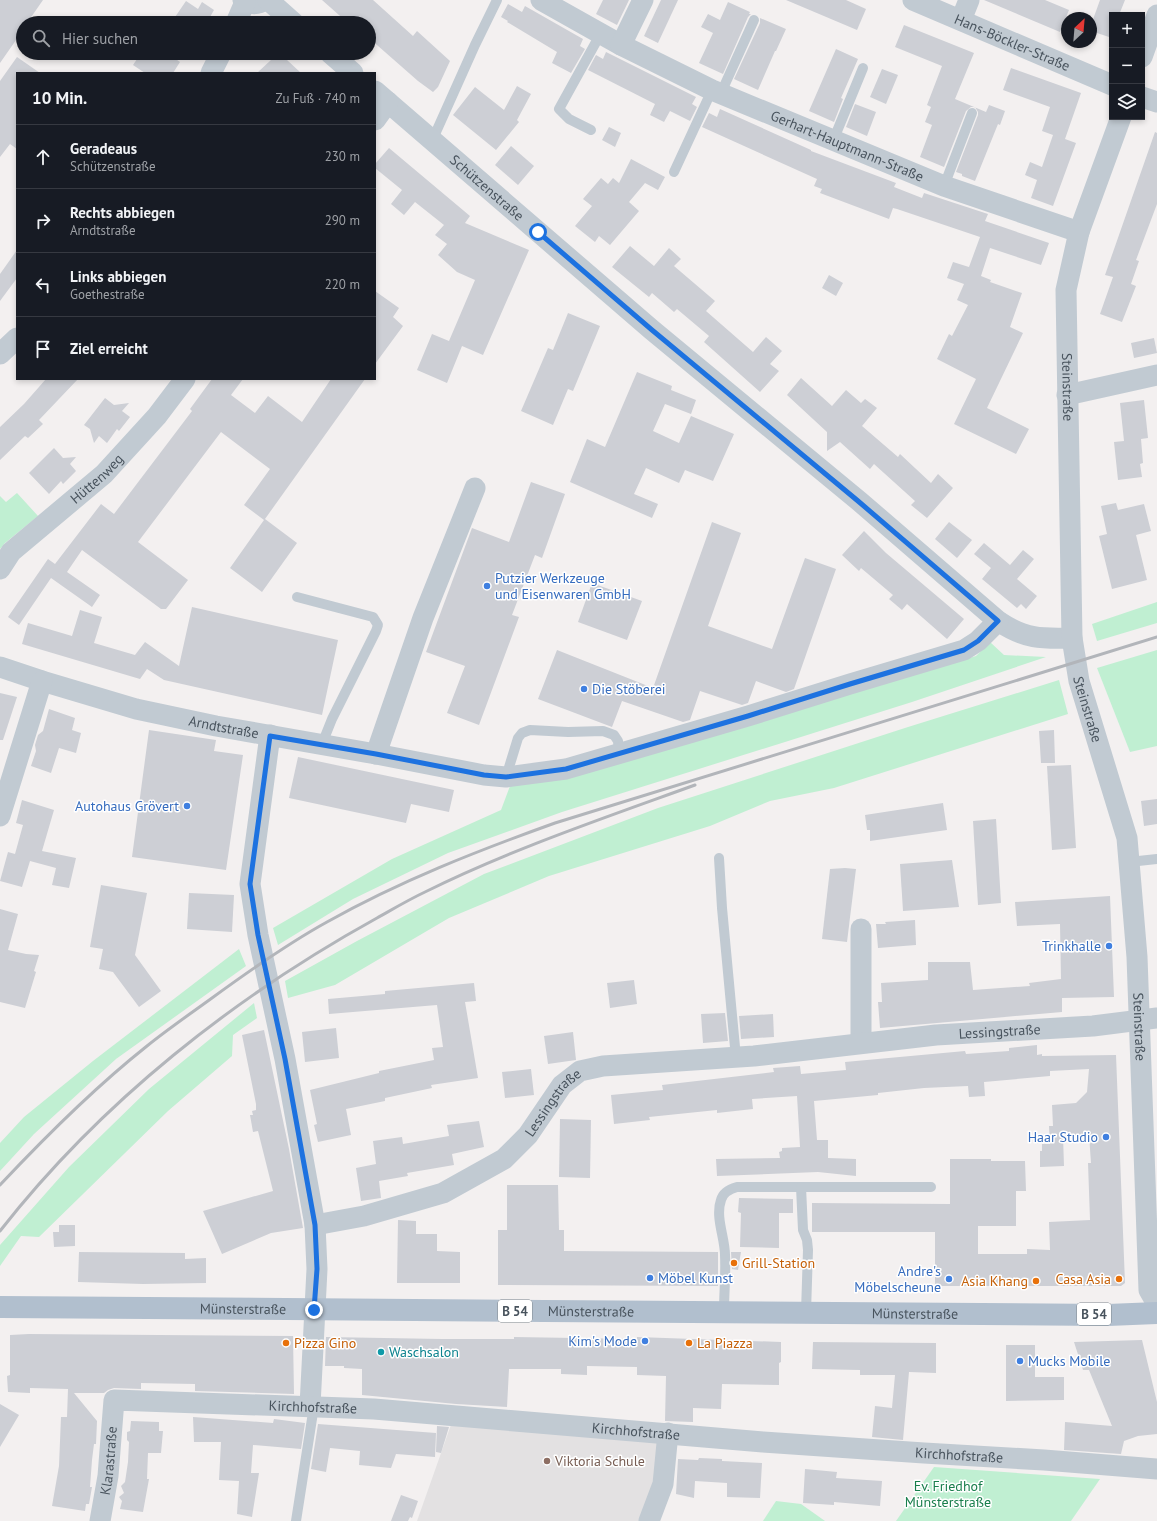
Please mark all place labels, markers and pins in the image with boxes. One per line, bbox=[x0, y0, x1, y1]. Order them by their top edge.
place label: Putzier Werkzeuge und Eisenwaren GmbH bbox=[495, 569, 631, 603]
marker: Putzier Werkzeuge und Eisenwaren GmbH bbox=[482, 581, 492, 591]
place label: Die Stöberei bbox=[592, 680, 666, 698]
marker: Die Stöberei bbox=[579, 684, 589, 694]
place label: Autohaus Grövert bbox=[75, 797, 179, 815]
marker: Autohaus Grövert bbox=[182, 801, 192, 811]
place label: Trinkhalle bbox=[1042, 937, 1101, 955]
marker: Trinkhalle bbox=[1104, 941, 1114, 951]
place label: Haar Studio bbox=[1028, 1128, 1098, 1146]
marker: Haar Studio bbox=[1101, 1132, 1111, 1142]
place label: Grill-Station bbox=[742, 1254, 815, 1272]
marker: Grill-Station bbox=[729, 1258, 739, 1268]
place label: Andre's Möbelscheune bbox=[854, 1262, 941, 1296]
place label: Möbel Kunst bbox=[658, 1269, 733, 1287]
place label: Casa Asia bbox=[1055, 1270, 1111, 1288]
place label: Asia Khang bbox=[961, 1272, 1028, 1290]
marker: Möbel Kunst bbox=[645, 1273, 655, 1283]
marker: Andre's Möbelscheune bbox=[944, 1274, 954, 1284]
marker: Casa Asia bbox=[1114, 1274, 1124, 1284]
marker: Asia Khang bbox=[1031, 1276, 1041, 1286]
place label: Kim's Mode bbox=[568, 1332, 637, 1350]
place label: Pizza Gino bbox=[294, 1334, 356, 1352]
place label: La Piazza bbox=[697, 1334, 753, 1352]
marker: Kim's Mode bbox=[640, 1336, 650, 1346]
marker: Pizza Gino bbox=[281, 1338, 291, 1348]
marker: La Piazza bbox=[684, 1338, 694, 1348]
place label: Waschsalon bbox=[389, 1343, 459, 1361]
marker: Waschsalon bbox=[376, 1347, 386, 1357]
place label: Mucks Mobile bbox=[1028, 1352, 1110, 1370]
marker: Mucks Mobile bbox=[1015, 1356, 1025, 1366]
place label: Viktoria Schule bbox=[554, 1452, 645, 1470]
marker: Viktoria Schule bbox=[542, 1456, 552, 1466]

